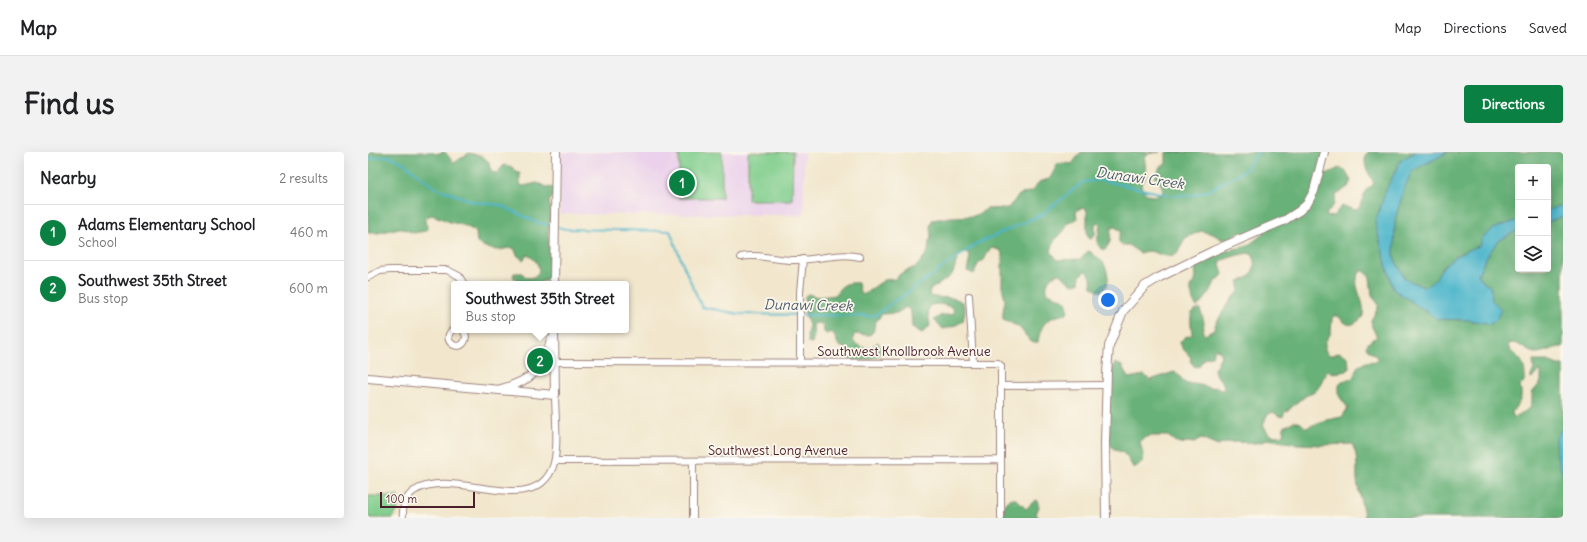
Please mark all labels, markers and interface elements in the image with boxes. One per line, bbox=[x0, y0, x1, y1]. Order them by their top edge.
text: Map bbox=[20, 16, 57, 40]
text: Map bbox=[1394, 19, 1421, 37]
text: Directions bbox=[1443, 19, 1507, 37]
text: Saved bbox=[1529, 19, 1567, 37]
button: Directions bbox=[1464, 85, 1563, 123]
text: Find us bbox=[24, 86, 115, 122]
water label: Dunawi Creek bbox=[1095, 163, 1186, 193]
map controls bbox=[1515, 164, 1551, 272]
button: + bbox=[1515, 164, 1551, 200]
text: Nearby bbox=[40, 167, 96, 189]
pin: 1 bbox=[669, 168, 695, 198]
text: 2 results bbox=[279, 170, 328, 187]
button: − bbox=[1515, 200, 1551, 236]
text: Adams Elementary School bbox=[78, 215, 255, 234]
text: 1 bbox=[50, 224, 56, 241]
text: 460 m bbox=[290, 224, 328, 241]
text: School bbox=[78, 234, 117, 251]
button: layers bbox=[1515, 236, 1551, 272]
text: Southwest 35th Street bbox=[78, 271, 227, 290]
text: 2 bbox=[49, 280, 57, 297]
text: 600 m bbox=[289, 280, 328, 297]
popup bbox=[451, 281, 629, 333]
text: Southwest 35th Street bbox=[466, 289, 614, 308]
text: Bus stop bbox=[78, 290, 128, 307]
your location bbox=[1098, 290, 1118, 310]
water label: Dunawi Creek bbox=[764, 295, 853, 315]
text: Bus stop bbox=[466, 308, 516, 325]
street label: Southwest Knollbrook Avenue bbox=[817, 343, 991, 360]
pin: 2 bbox=[527, 346, 553, 376]
street label: Southwest Long Avenue bbox=[708, 442, 848, 459]
scale bar bbox=[380, 490, 475, 509]
text: 100 m bbox=[386, 492, 417, 506]

